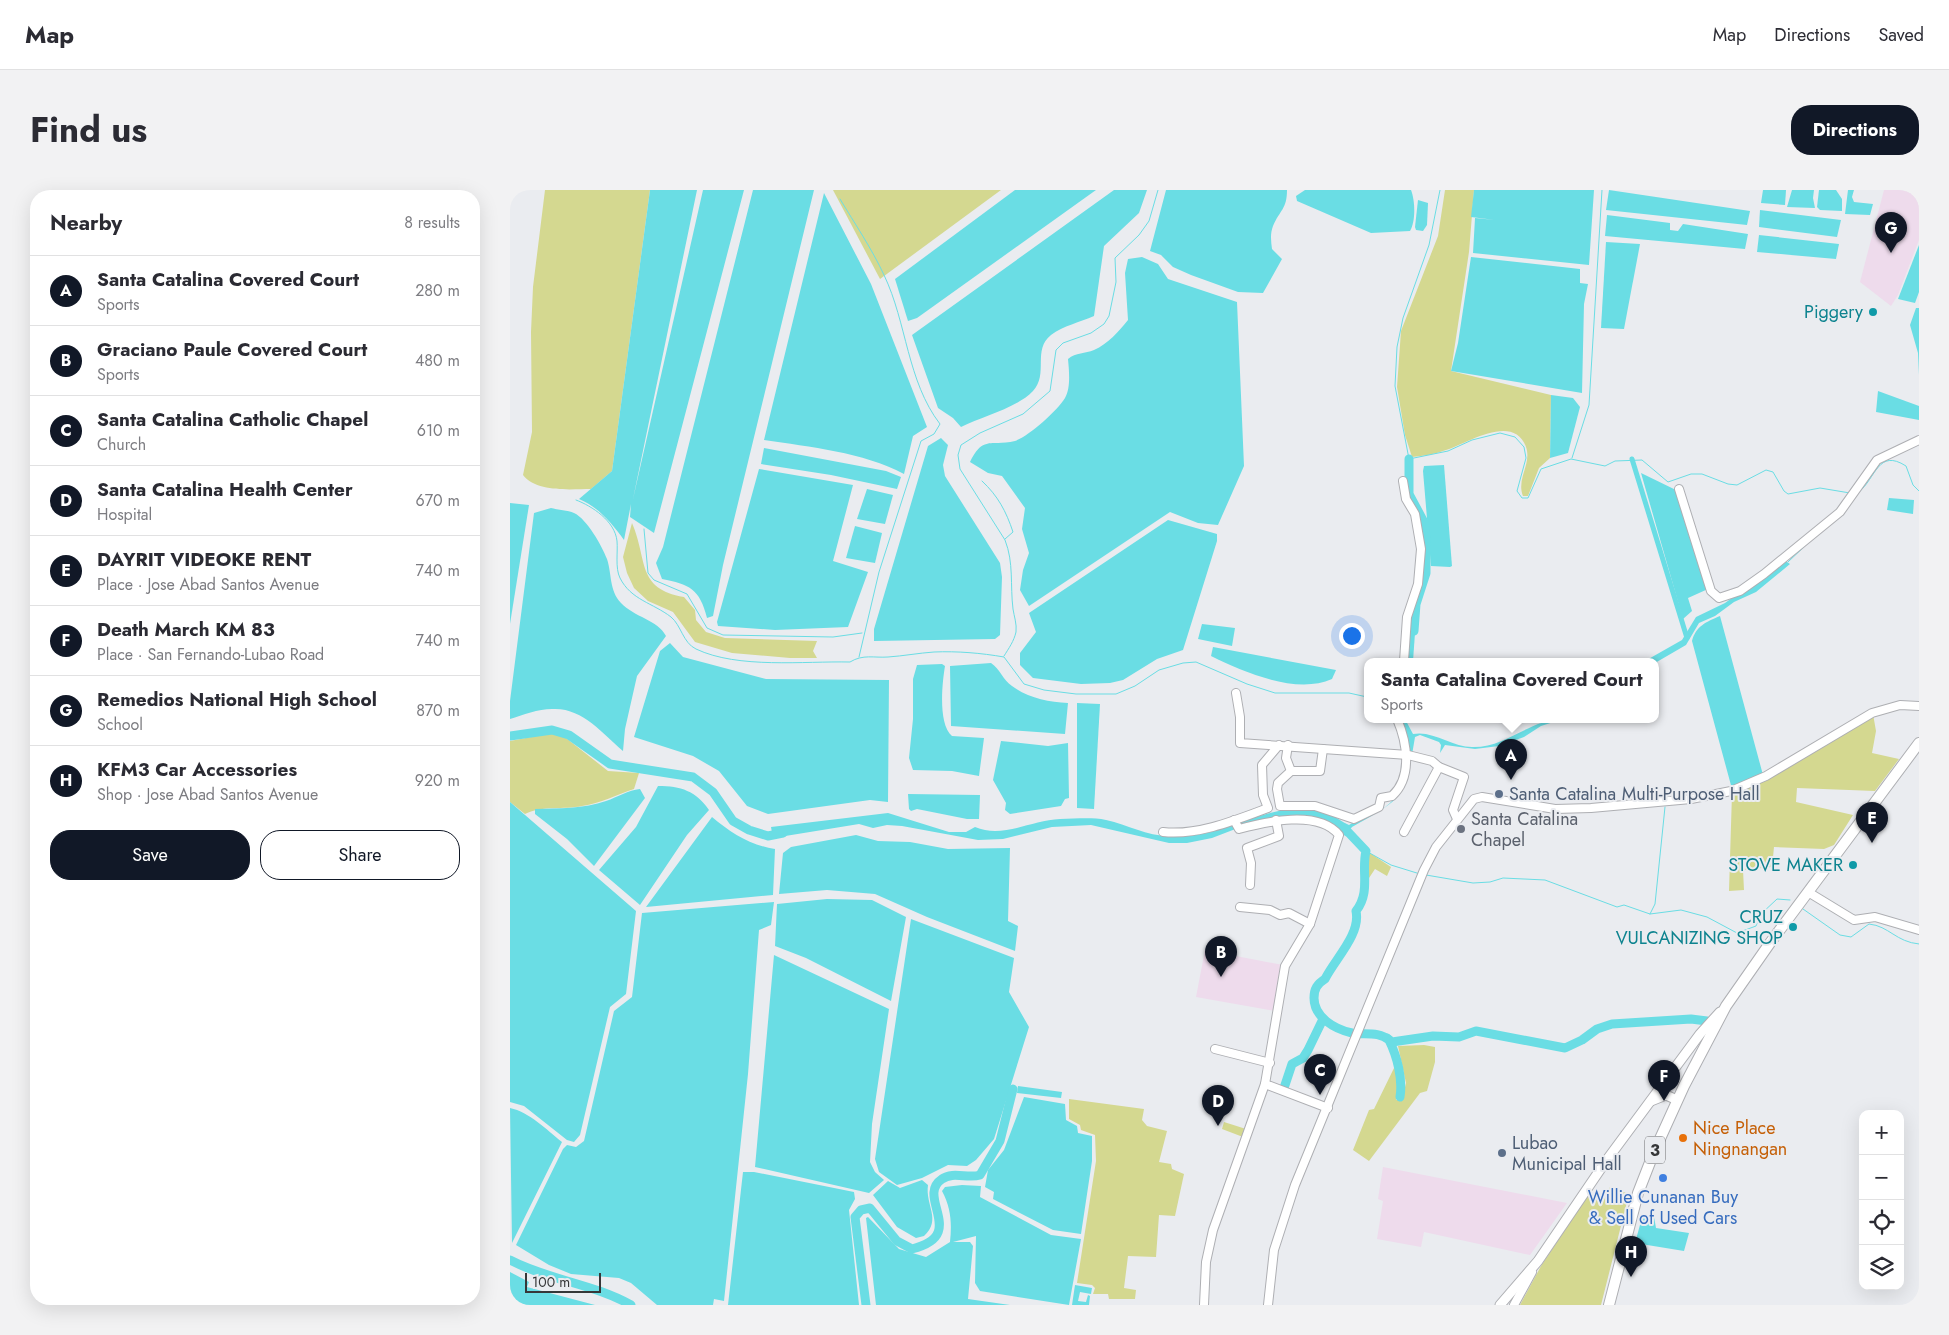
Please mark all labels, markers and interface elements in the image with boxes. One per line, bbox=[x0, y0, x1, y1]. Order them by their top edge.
text: Map bbox=[25, 17, 74, 52]
text: Map bbox=[1713, 22, 1746, 48]
text: Directions bbox=[1774, 22, 1850, 48]
text: Saved bbox=[1878, 22, 1924, 48]
text: Find us bbox=[30, 105, 147, 155]
button: Directions bbox=[1791, 105, 1919, 155]
text: Nearby bbox=[50, 208, 122, 238]
text: 8 results bbox=[404, 211, 460, 234]
pin: G bbox=[1875, 212, 1907, 253]
text: Santa Catalina Covered Court bbox=[97, 266, 359, 293]
text: A bbox=[60, 279, 72, 302]
text: 280 m bbox=[415, 279, 460, 302]
text: Sports bbox=[97, 293, 139, 316]
place label: Piggery bbox=[1804, 299, 1863, 325]
marker: Piggery bbox=[1867, 306, 1879, 318]
text: Graciano Paule Covered Court bbox=[97, 336, 367, 363]
text: B bbox=[61, 349, 71, 372]
text: 480 m bbox=[415, 349, 460, 372]
text: Sports bbox=[97, 363, 139, 386]
text: Santa Catalina Catholic Chapel bbox=[97, 406, 368, 433]
text: C bbox=[60, 419, 72, 442]
text: 610 m bbox=[417, 419, 460, 442]
text: Church bbox=[97, 433, 146, 456]
text: Santa Catalina Health Center bbox=[97, 476, 353, 503]
text: D bbox=[60, 489, 72, 512]
text: 670 m bbox=[416, 489, 460, 512]
text: Hospital bbox=[97, 503, 152, 526]
text: DAYRIT VIDEOKE RENT bbox=[97, 546, 311, 573]
text: E bbox=[61, 559, 71, 582]
text: 740 m bbox=[415, 559, 460, 582]
text: Place · Jose Abad Santos Avenue bbox=[97, 573, 319, 596]
text: Death March KM 83 bbox=[97, 616, 275, 643]
your location bbox=[1339, 623, 1365, 649]
text: F bbox=[62, 629, 70, 652]
text: 740 m bbox=[415, 629, 460, 652]
text: Place · San Fernando-Lubao Road bbox=[97, 643, 324, 666]
popup bbox=[1364, 658, 1659, 723]
text: Santa Catalina Covered Court bbox=[1380, 666, 1643, 693]
text: Remedios National High School bbox=[97, 686, 377, 713]
text: Sports bbox=[1380, 693, 1423, 716]
text: G bbox=[59, 699, 73, 722]
text: 870 m bbox=[416, 699, 460, 722]
text: School bbox=[97, 713, 143, 736]
pin: A bbox=[1495, 739, 1527, 780]
text: KFM3 Car Accessories bbox=[97, 756, 297, 783]
text: H bbox=[60, 769, 72, 792]
text: 920 m bbox=[415, 769, 460, 792]
place label: Santa Catalina Multi-Purpose Hall bbox=[1509, 781, 1760, 807]
text: Shop · Jose Abad Santos Avenue bbox=[97, 783, 318, 806]
marker: Santa Catalina Multi-Purpose Hall bbox=[1493, 788, 1505, 800]
pin: E bbox=[1856, 802, 1888, 843]
place label: Santa Catalina Chapel bbox=[1471, 806, 1578, 853]
marker: Santa Catalina Chapel bbox=[1455, 823, 1467, 835]
button: Save bbox=[50, 830, 250, 880]
button: Share bbox=[260, 830, 460, 880]
place label: STOVE MAKER bbox=[1728, 852, 1843, 878]
marker: STOVE MAKER bbox=[1847, 859, 1859, 871]
place label: CRUZ VULCANIZING SHOP bbox=[1616, 904, 1783, 951]
marker: CRUZ VULCANIZING SHOP bbox=[1787, 921, 1799, 933]
pin: B bbox=[1205, 936, 1237, 977]
pin: C bbox=[1304, 1054, 1336, 1095]
pin: F bbox=[1648, 1060, 1680, 1101]
pin: D bbox=[1202, 1085, 1234, 1126]
map controls bbox=[1859, 1110, 1904, 1290]
button: + bbox=[1859, 1110, 1904, 1155]
place label: Nice Place Ningnangan bbox=[1693, 1115, 1787, 1162]
place label: Lubao Municipal Hall bbox=[1512, 1130, 1622, 1177]
marker: Nice Place Ningnangan bbox=[1677, 1132, 1689, 1144]
road number: 3 bbox=[1645, 1136, 1665, 1164]
marker: Lubao Municipal Hall bbox=[1496, 1147, 1508, 1159]
button: − bbox=[1859, 1155, 1904, 1200]
marker: Willie Cunanan Buy & Sell of Used Cars bbox=[1657, 1172, 1669, 1184]
place label: Willie Cunanan Buy & Sell of Used Cars bbox=[1588, 1184, 1738, 1231]
button: locate bbox=[1859, 1200, 1904, 1245]
pin: H bbox=[1615, 1236, 1647, 1277]
button: layers bbox=[1859, 1245, 1904, 1290]
scale bar bbox=[525, 1270, 601, 1293]
text: 100 m bbox=[532, 1272, 570, 1292]

